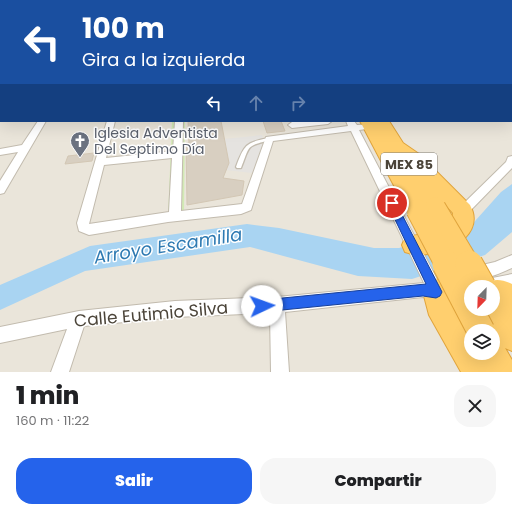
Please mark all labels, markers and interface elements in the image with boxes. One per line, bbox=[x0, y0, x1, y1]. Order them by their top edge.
text: 100 m bbox=[82, 9, 165, 48]
icon: left bbox=[16, 16, 68, 68]
text: Gira a la izquierda bbox=[82, 47, 245, 72]
icon: left bbox=[203, 92, 225, 114]
icon: ahead bbox=[245, 92, 267, 114]
icon: right bbox=[287, 92, 309, 114]
place label: Iglesia Adventista Del Septimo Día bbox=[94, 123, 218, 159]
church icon: Iglesia Adventista Del Septimo Día bbox=[69, 130, 91, 158]
road number: MEX 85 bbox=[381, 153, 437, 175]
pin bbox=[375, 186, 409, 220]
icon: arrive bbox=[381, 192, 403, 214]
water label: Arroyo Escamilla bbox=[91, 221, 244, 270]
north arrow bbox=[464, 280, 500, 316]
map controls bbox=[464, 280, 500, 360]
position arrow bbox=[241, 285, 283, 327]
street label: Calle Eutimio Silva bbox=[73, 295, 229, 333]
button: layers bbox=[464, 324, 500, 360]
text: 1 min bbox=[16, 379, 79, 412]
button: close bbox=[454, 385, 496, 427]
text: 160 m · 11:22 bbox=[16, 411, 89, 430]
button: Salir bbox=[16, 458, 252, 504]
button: Compartir bbox=[260, 458, 496, 504]

